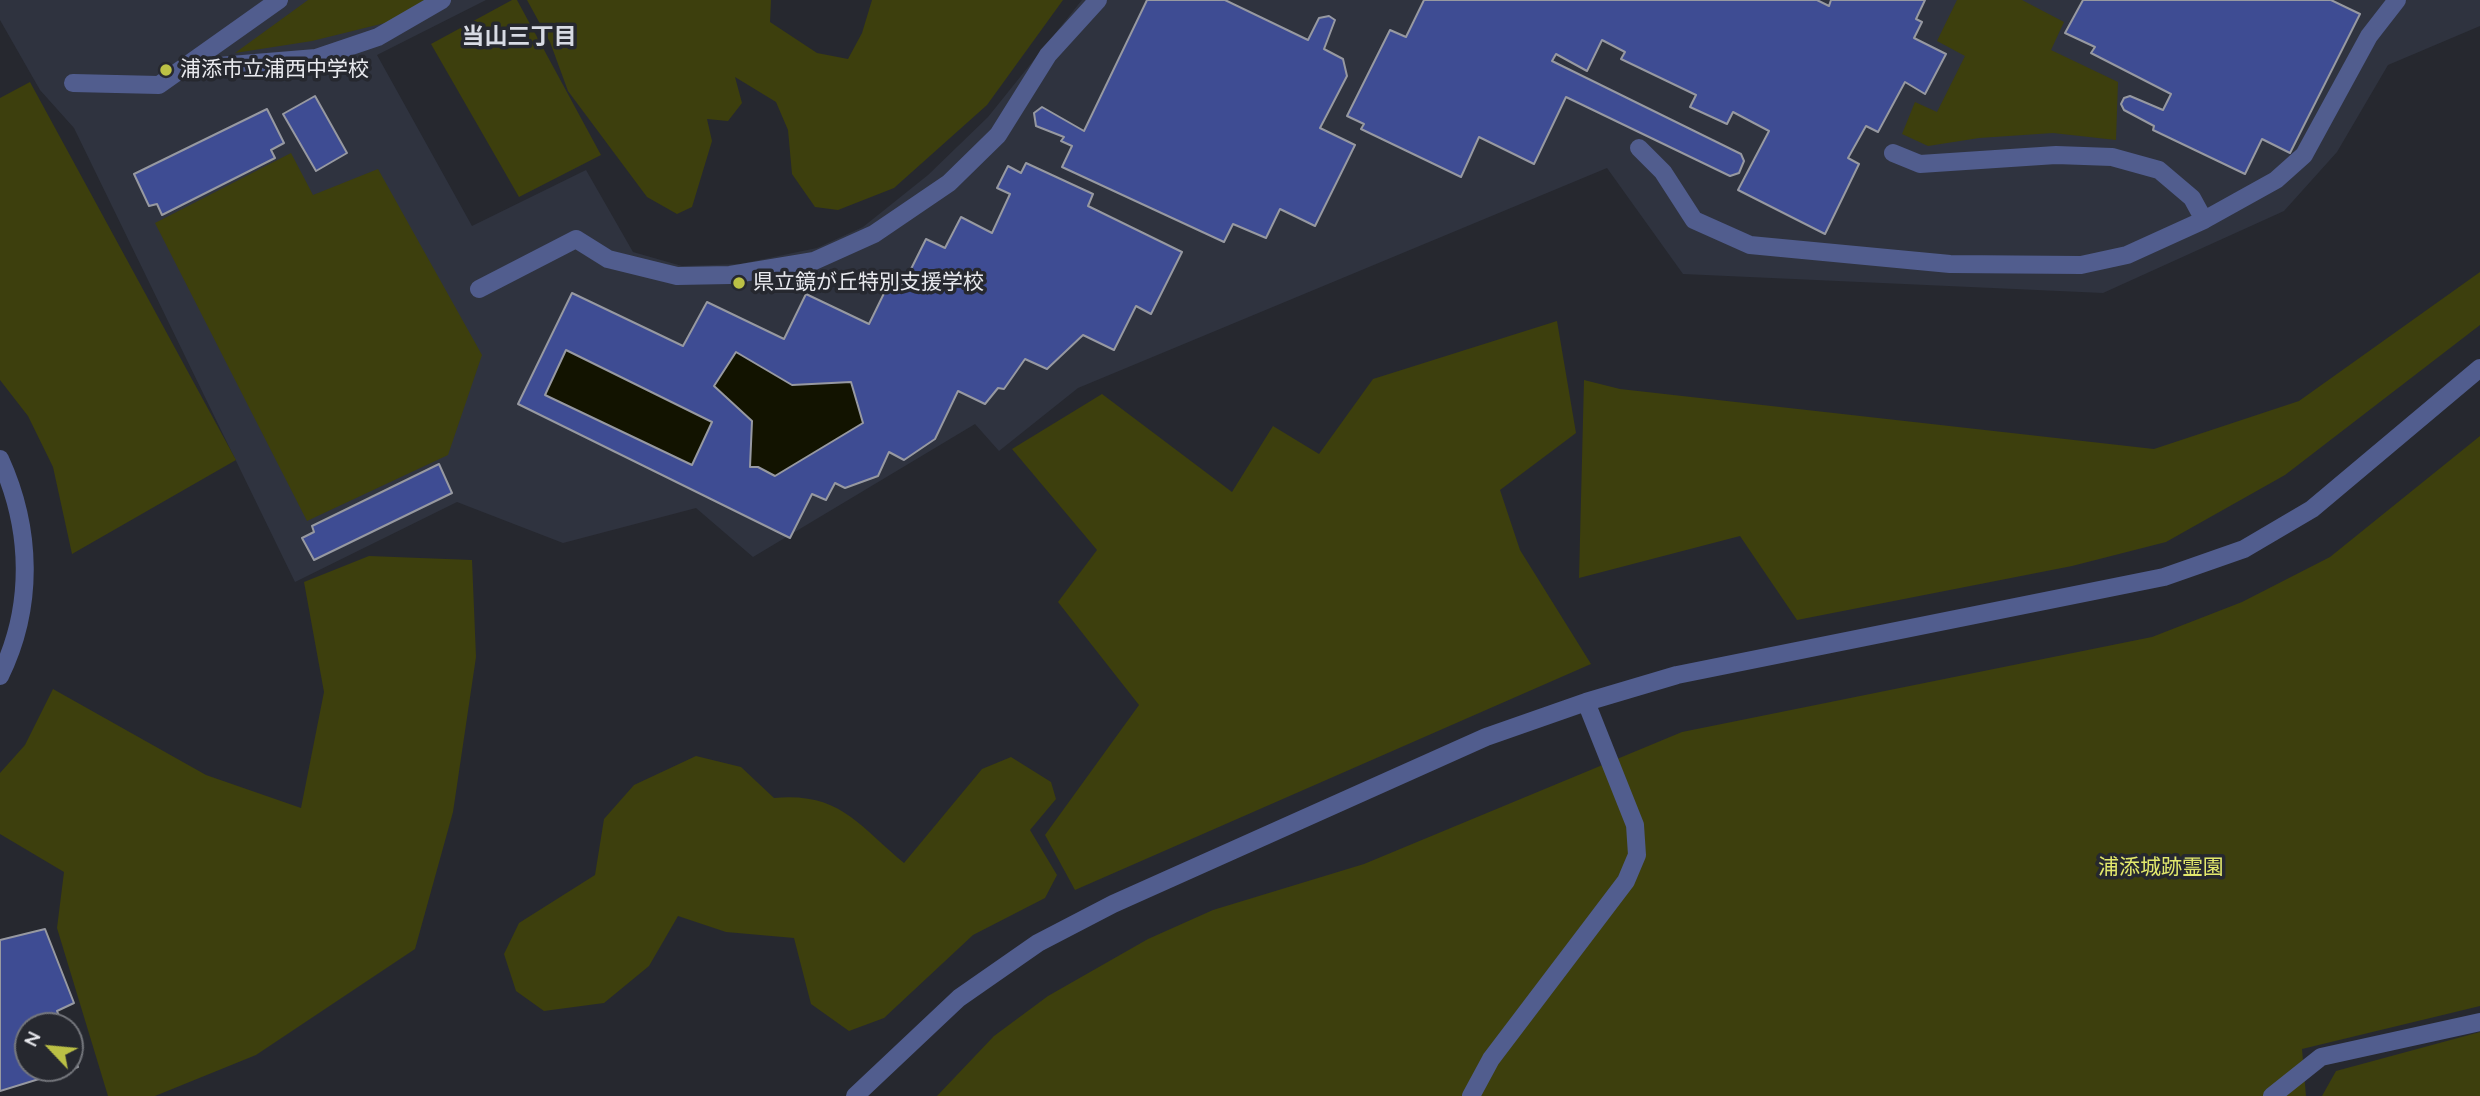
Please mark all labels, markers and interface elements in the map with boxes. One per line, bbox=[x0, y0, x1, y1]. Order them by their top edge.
district label: 当山三丁目 bbox=[462, 23, 576, 51]
place label: 浦添市立浦西中学校 bbox=[180, 57, 369, 83]
marker: 浦添市立浦西中学校 bbox=[158, 62, 174, 78]
place label: 県立鏡が丘特別支援学校 bbox=[753, 270, 984, 296]
marker: 県立鏡が丘特別支援学校 bbox=[731, 275, 747, 291]
park label: 浦添城跡霊園 bbox=[2098, 855, 2224, 881]
north arrow bbox=[14, 1012, 84, 1082]
text: N bbox=[18, 1027, 46, 1050]

